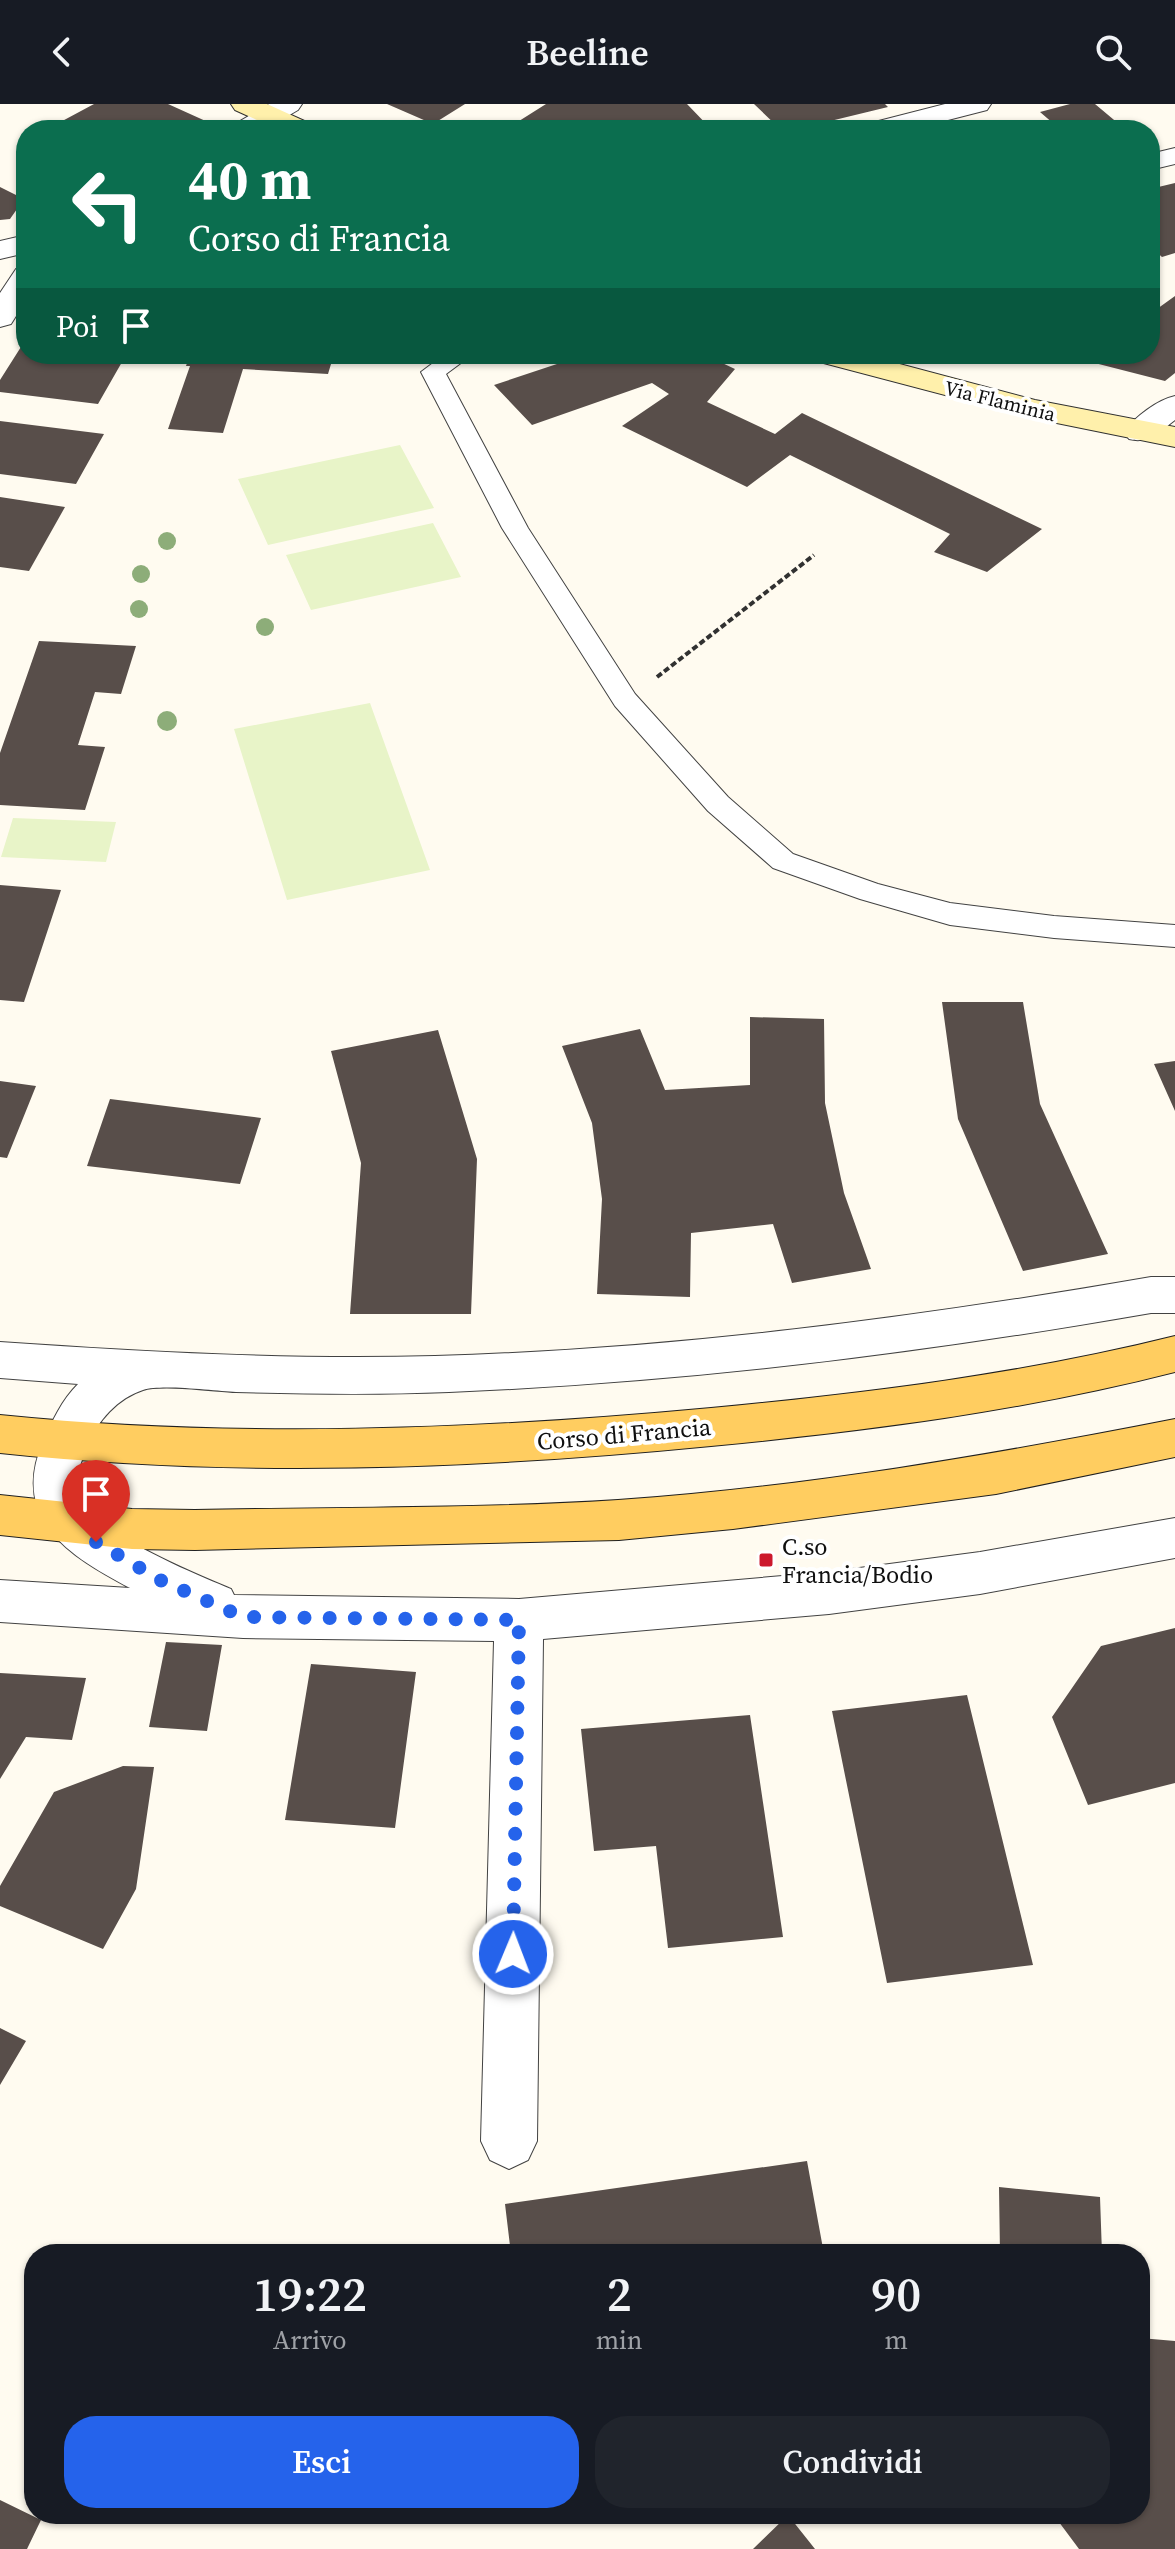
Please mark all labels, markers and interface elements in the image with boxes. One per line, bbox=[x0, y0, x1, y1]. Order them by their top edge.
text: Beeline bbox=[526, 28, 649, 77]
icon: back bbox=[40, 30, 84, 74]
icon: search bbox=[1091, 30, 1135, 74]
text: 40 m bbox=[188, 141, 311, 218]
icon: left bbox=[56, 152, 160, 256]
text: Corso di Francia bbox=[188, 214, 450, 263]
icon: arrive bbox=[114, 304, 158, 348]
text: Poi bbox=[56, 306, 98, 347]
street label: Via Flaminia bbox=[942, 374, 1059, 428]
street label: Corso di Francia bbox=[536, 1410, 713, 1458]
pin bbox=[62, 1460, 130, 1542]
icon: arrive bbox=[74, 1472, 118, 1516]
place label: C.so Francia/Bodio bbox=[782, 1530, 933, 1591]
marker: C.so Francia/Bodio bbox=[757, 1551, 775, 1569]
position arrow bbox=[471, 1912, 555, 1996]
text: 19:22 bbox=[253, 2261, 367, 2327]
text: 2 bbox=[607, 2261, 632, 2327]
text: 90 bbox=[871, 2261, 921, 2327]
text: Arrivo bbox=[273, 2322, 347, 2358]
text: min bbox=[596, 2322, 643, 2358]
text: m bbox=[885, 2322, 908, 2358]
button: Esci bbox=[64, 2416, 579, 2508]
button: Condividi bbox=[595, 2416, 1110, 2508]

